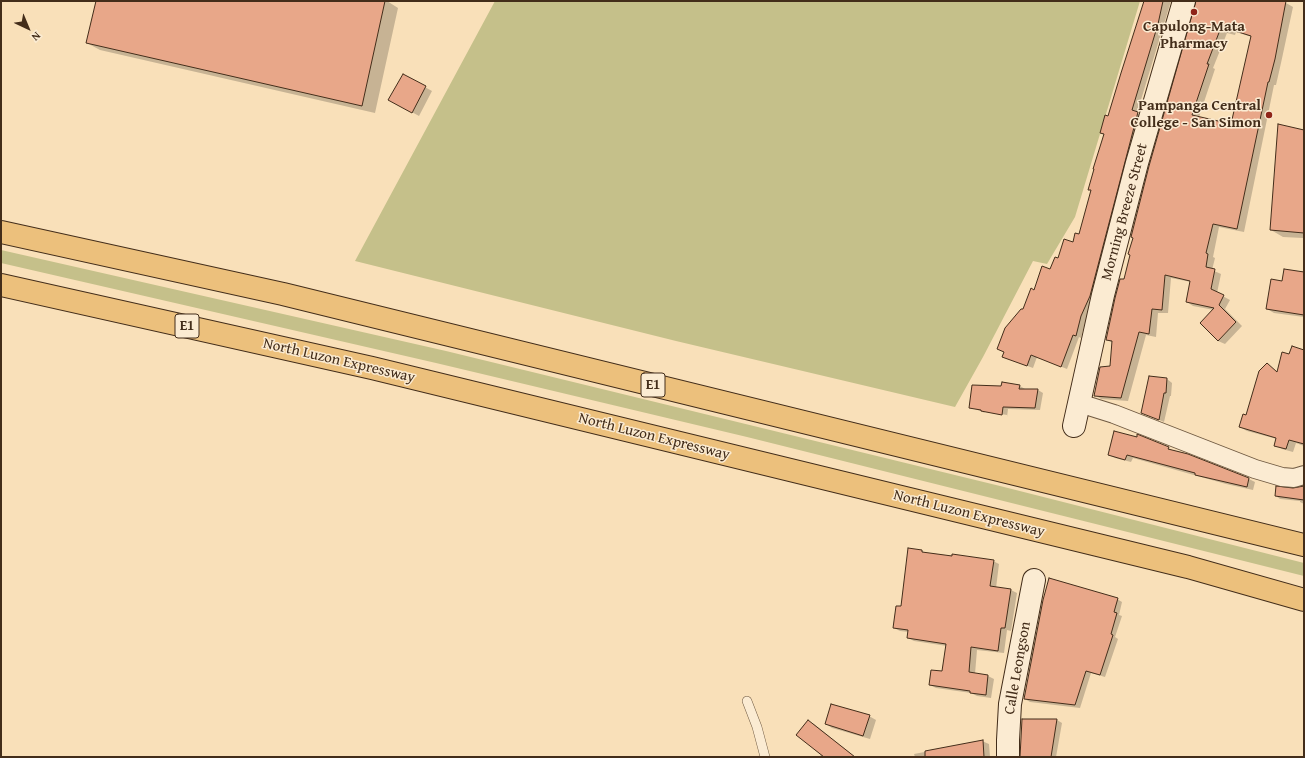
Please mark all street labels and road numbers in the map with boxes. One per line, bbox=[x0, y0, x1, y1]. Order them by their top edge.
street label: Morning Breeze Street bbox=[1098, 141, 1152, 283]
road number: E1 bbox=[175, 314, 199, 338]
street label: North Luzon Expressway bbox=[261, 335, 417, 387]
road number: E1 bbox=[641, 373, 665, 397]
street label: North Luzon Expressway bbox=[577, 409, 731, 465]
street label: North Luzon Expressway bbox=[892, 486, 1046, 542]
street label: Calle Leongson bbox=[1001, 620, 1035, 716]

